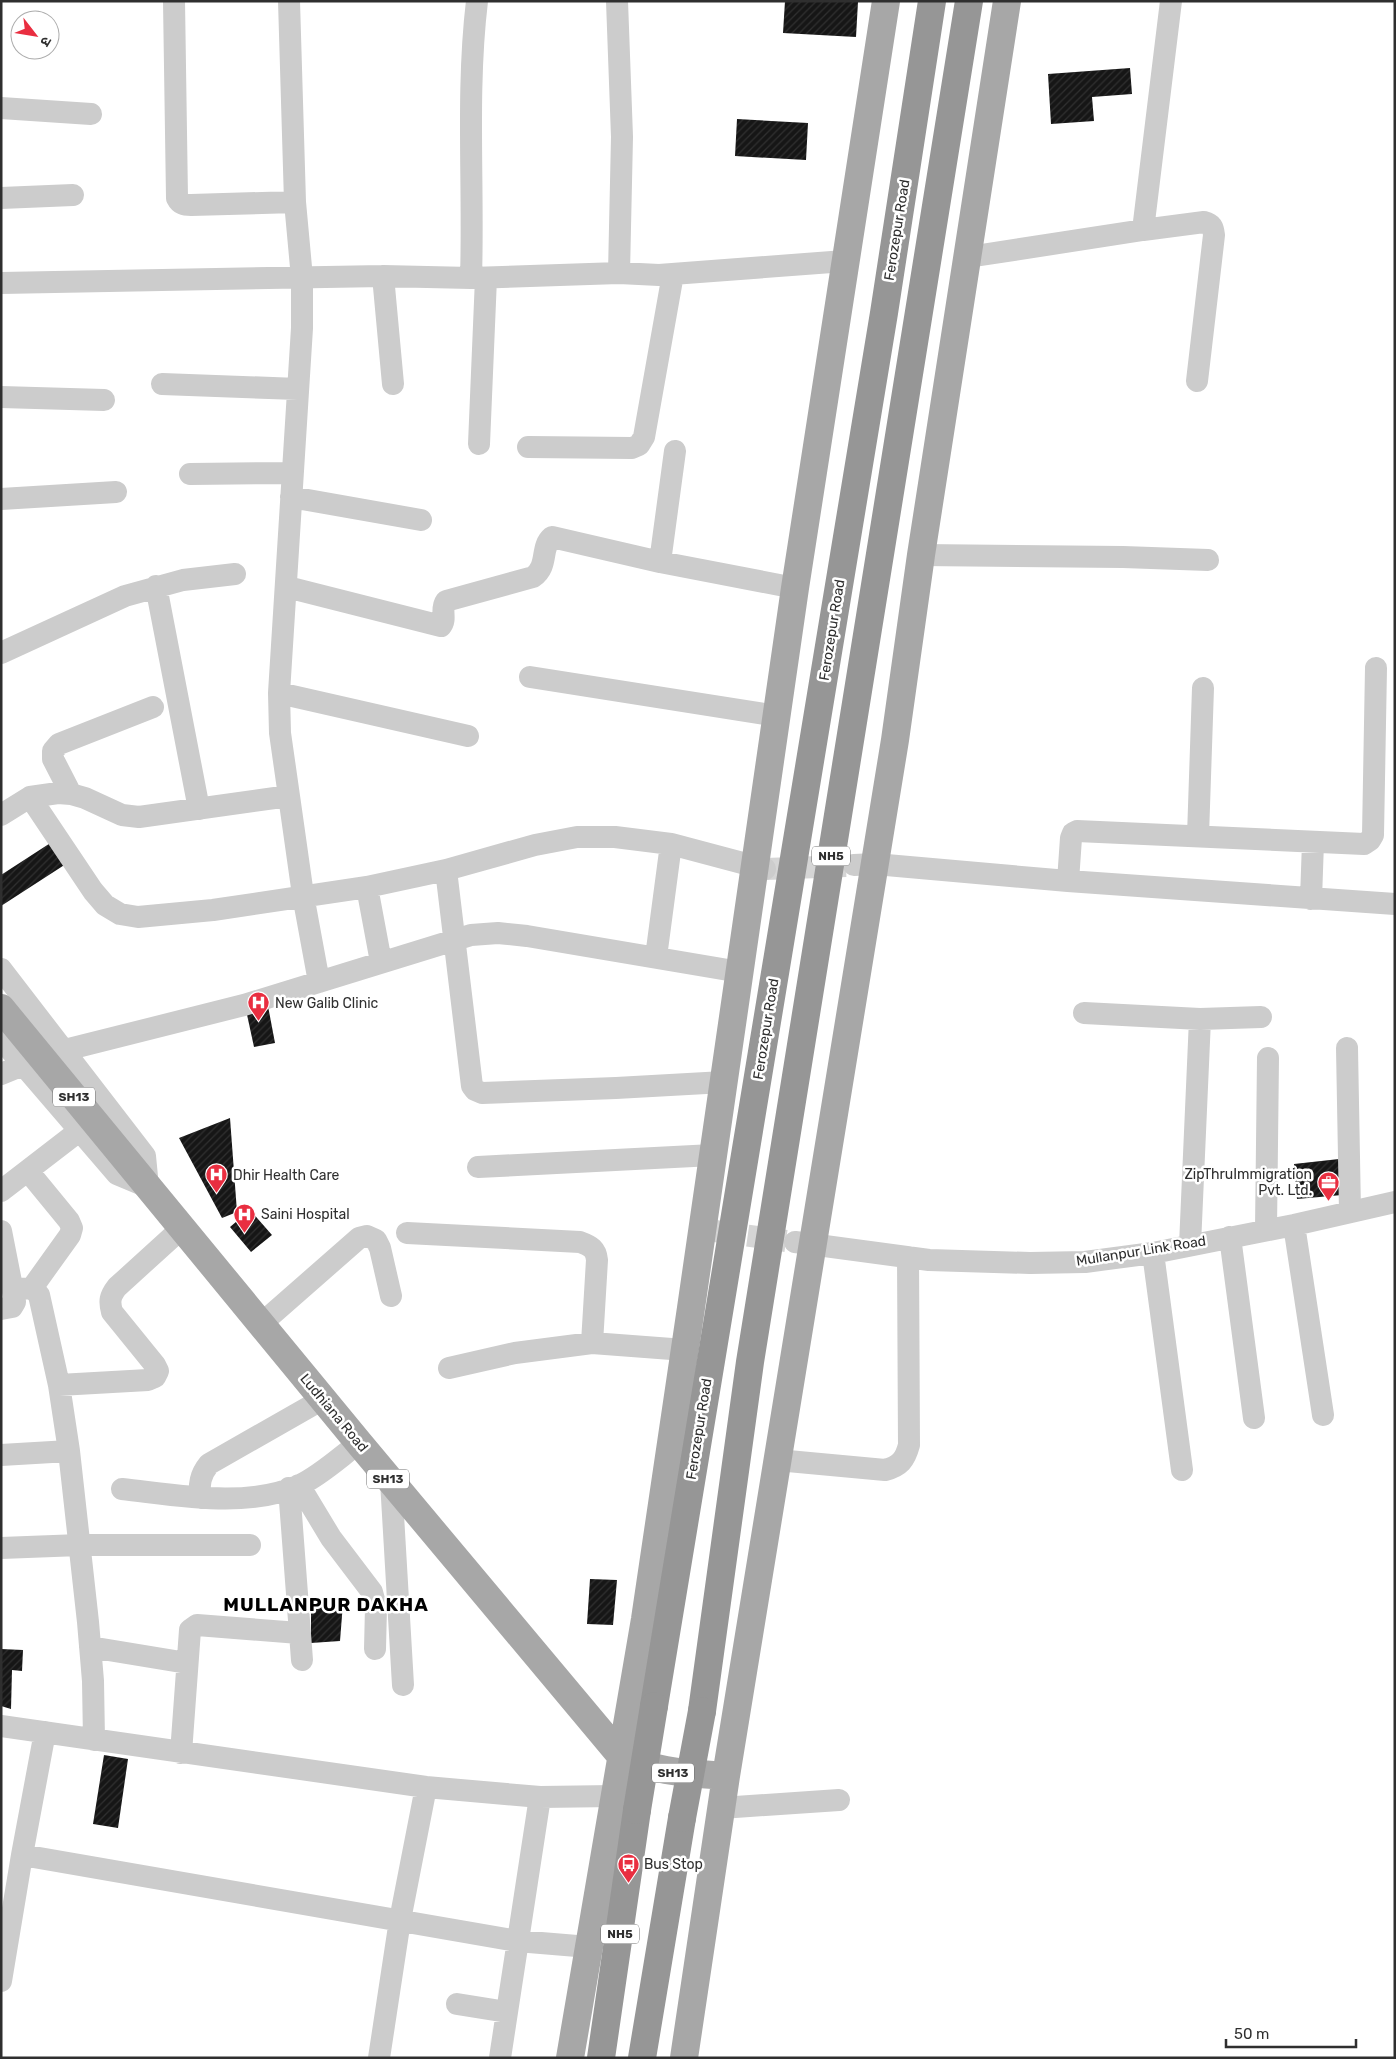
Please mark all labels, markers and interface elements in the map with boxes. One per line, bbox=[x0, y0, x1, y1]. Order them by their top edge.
north arrow bbox=[10, 10, 60, 60]
text: उ bbox=[36, 34, 55, 50]
street label: Ferozepur Road bbox=[881, 178, 913, 282]
street label: Ferozepur Road bbox=[816, 578, 848, 682]
road number: NH5 bbox=[812, 846, 850, 866]
street label: Ferozepur Road bbox=[750, 977, 782, 1081]
hospital icon: New Galib Clinic bbox=[247, 991, 271, 1022]
place label: New Galib Clinic bbox=[275, 995, 379, 1012]
road number: SH13 bbox=[53, 1088, 95, 1106]
hospital icon: Dhir Health Care bbox=[205, 1163, 229, 1194]
place label: ZipThruImmigration Pvt. Ltd. bbox=[1184, 1166, 1312, 1199]
place label: Dhir Health Care bbox=[233, 1167, 340, 1184]
office icon: ZipThruImmigration Pvt. Ltd. bbox=[1316, 1170, 1340, 1201]
hospital icon: Saini Hospital bbox=[233, 1202, 257, 1233]
place label: Saini Hospital bbox=[261, 1206, 350, 1223]
street label: Mullanpur Link Road bbox=[1075, 1232, 1207, 1270]
street label: Ludhiana Road bbox=[296, 1370, 372, 1456]
street label: Ferozepur Road bbox=[683, 1377, 715, 1481]
road number: SH13 bbox=[367, 1470, 409, 1488]
district label: MULLANPUR DAKHA bbox=[223, 1593, 429, 1616]
road number: SH13 bbox=[652, 1764, 694, 1782]
bus stop icon: Bus Stop bbox=[616, 1852, 640, 1883]
place label: Bus Stop bbox=[644, 1856, 703, 1873]
road number: NH5 bbox=[601, 1925, 639, 1944]
scale bar bbox=[1226, 2016, 1356, 2048]
text: 50 m bbox=[1234, 2025, 1269, 2043]

